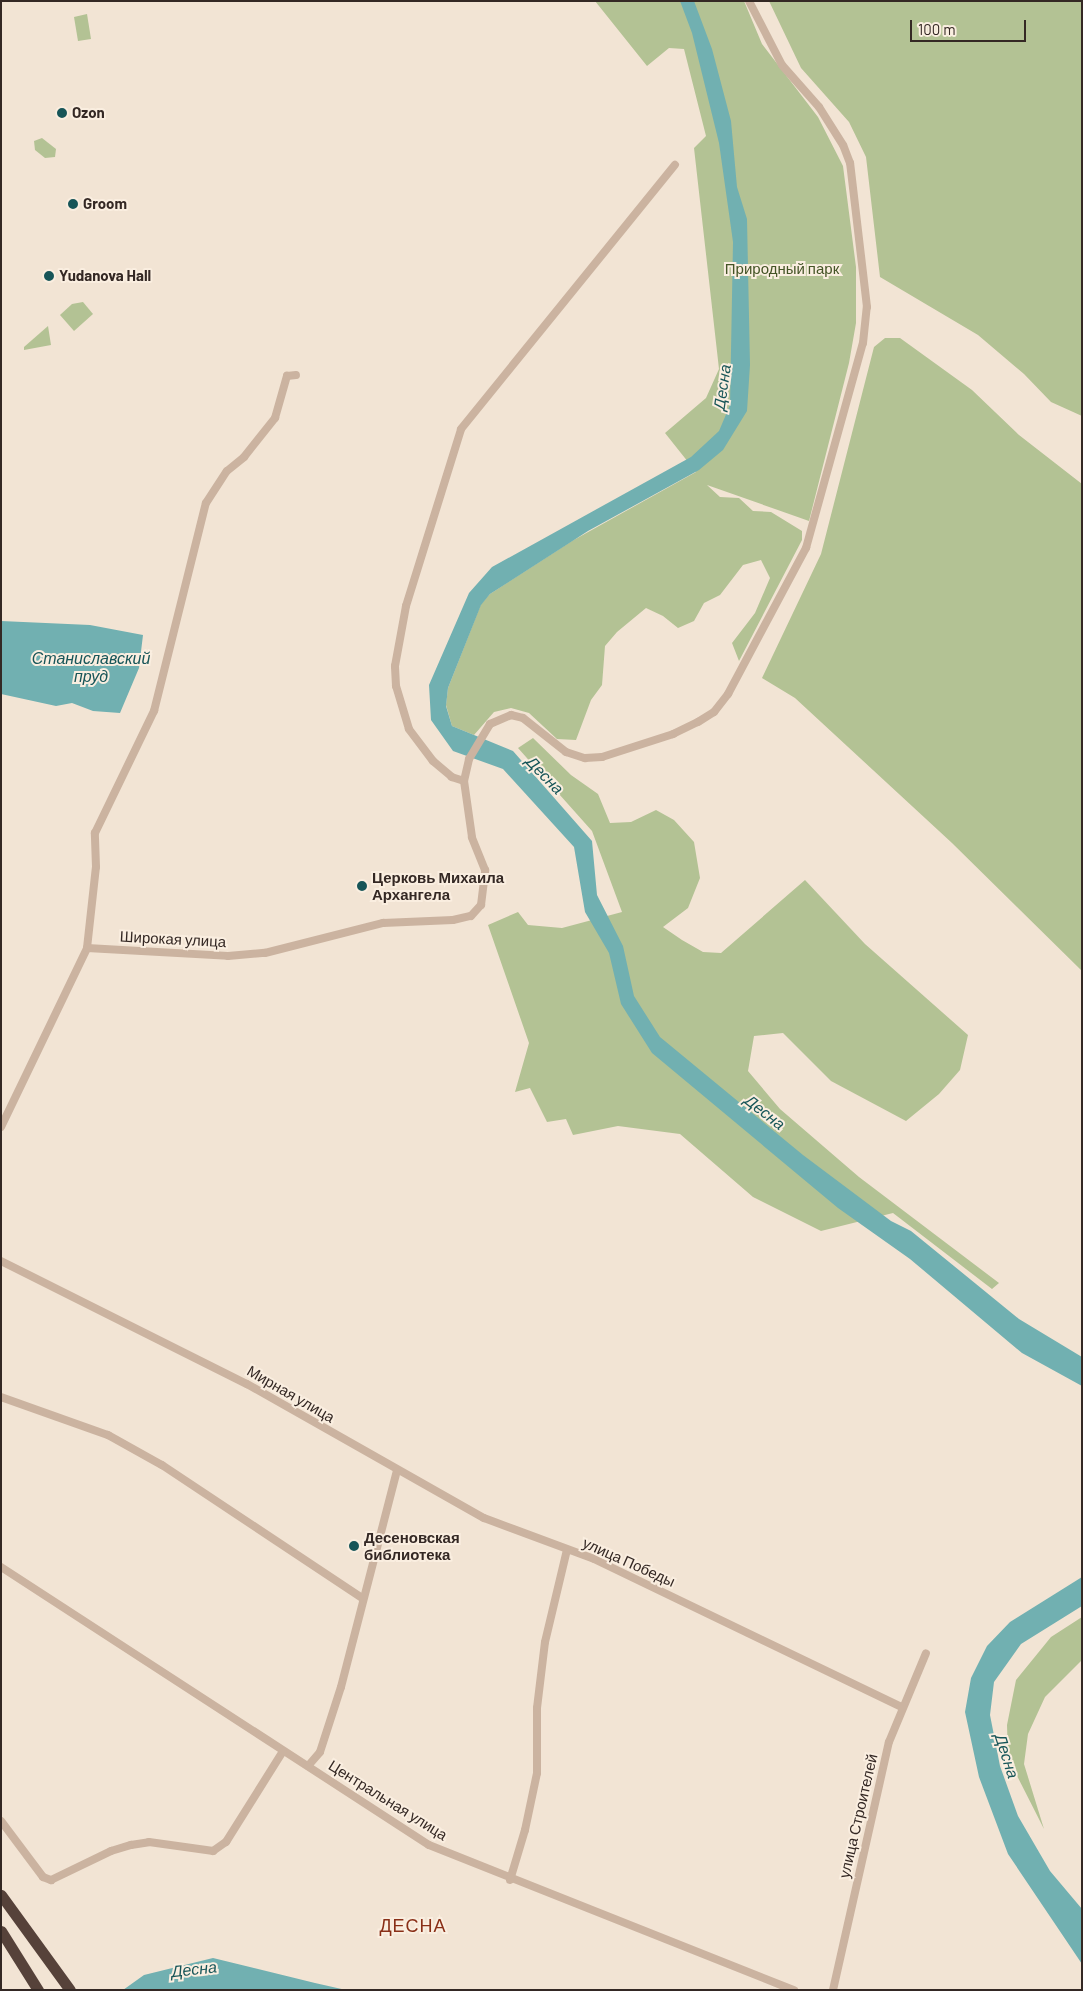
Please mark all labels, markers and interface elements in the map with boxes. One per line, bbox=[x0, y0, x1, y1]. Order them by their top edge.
scale bar bbox=[913, 10, 1029, 42]
text: 100 m bbox=[918, 20, 956, 38]
place label: Ozon bbox=[72, 104, 105, 122]
marker: Ozon bbox=[56, 107, 68, 119]
place label: Groom bbox=[83, 195, 127, 213]
marker: Groom bbox=[67, 198, 79, 210]
park label: Природный парк bbox=[725, 260, 839, 278]
place label: Yudanova Hall bbox=[59, 267, 151, 285]
marker: Yudanova Hall bbox=[43, 270, 55, 282]
water label: Десна bbox=[709, 363, 735, 411]
water label: Станиславский пруд bbox=[32, 648, 150, 686]
water label: Десна bbox=[522, 752, 568, 798]
place label: Церковь Михаила Архангела bbox=[372, 868, 504, 903]
marker: Церковь Михаила Архангела bbox=[356, 880, 368, 892]
street label: Широкая улица bbox=[119, 927, 227, 951]
water label: Десна bbox=[741, 1090, 789, 1134]
street label: Мирная улица bbox=[244, 1362, 338, 1426]
place label: Десеновская библиотека bbox=[364, 1528, 460, 1563]
street label: улица Победы bbox=[580, 1534, 678, 1590]
marker: Десеновская библиотека bbox=[348, 1540, 360, 1552]
water label: Десна bbox=[991, 1731, 1023, 1781]
street label: улица Строителей bbox=[835, 1752, 881, 1880]
street label: Центральная улица bbox=[325, 1756, 451, 1844]
district label: ДЕСНА bbox=[379, 1914, 447, 1936]
water label: Десна bbox=[170, 1957, 218, 1981]

